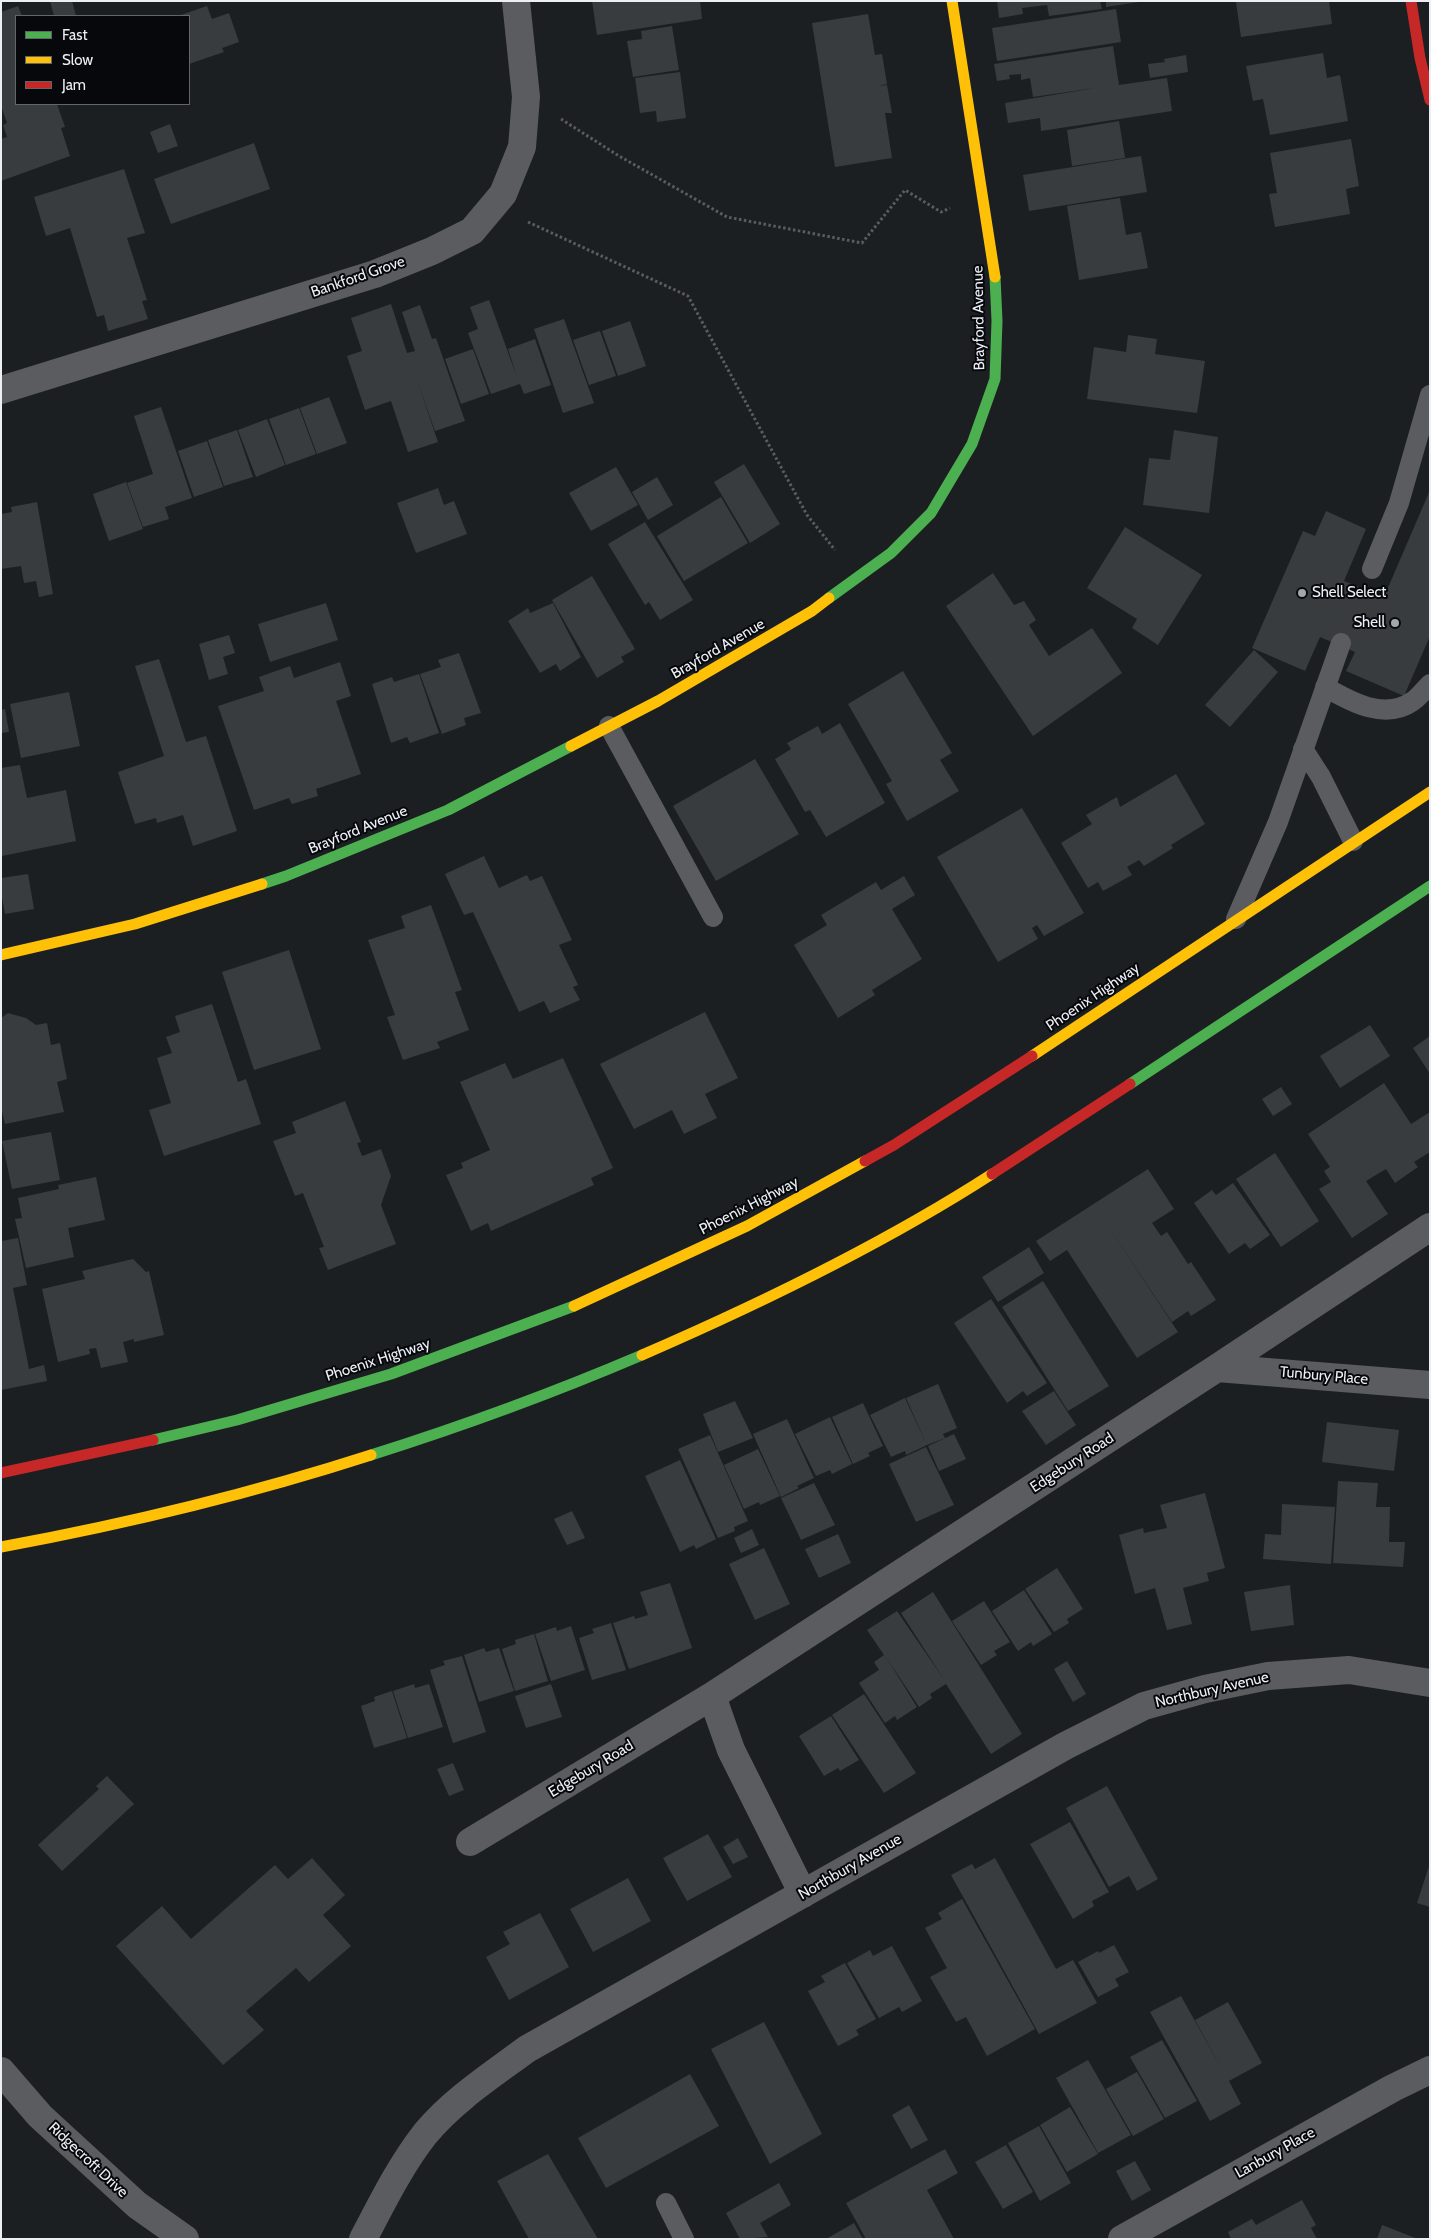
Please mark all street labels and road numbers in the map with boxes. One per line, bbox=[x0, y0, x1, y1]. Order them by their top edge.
street label: Bankford Grove bbox=[309, 253, 407, 301]
street label: Brayford Avenue bbox=[969, 265, 989, 371]
street label: Brayford Avenue bbox=[668, 615, 768, 683]
street label: Brayford Avenue bbox=[306, 802, 410, 858]
street label: Phoenix Highway bbox=[1043, 959, 1143, 1035]
street label: Phoenix Highway bbox=[696, 1173, 802, 1239]
street label: Phoenix Highway bbox=[323, 1335, 433, 1385]
street label: Tunbury Place bbox=[1279, 1363, 1369, 1389]
street label: Edgebury Road bbox=[1027, 1429, 1117, 1497]
street label: Northbury Avenue bbox=[1153, 1668, 1271, 1712]
street label: Edgebury Road bbox=[545, 1737, 637, 1801]
street label: Northbury Avenue bbox=[795, 1830, 905, 1904]
street label: Ridgecroft Drive bbox=[45, 2119, 131, 2201]
street label: Lanbury Place bbox=[1232, 2124, 1318, 2182]

